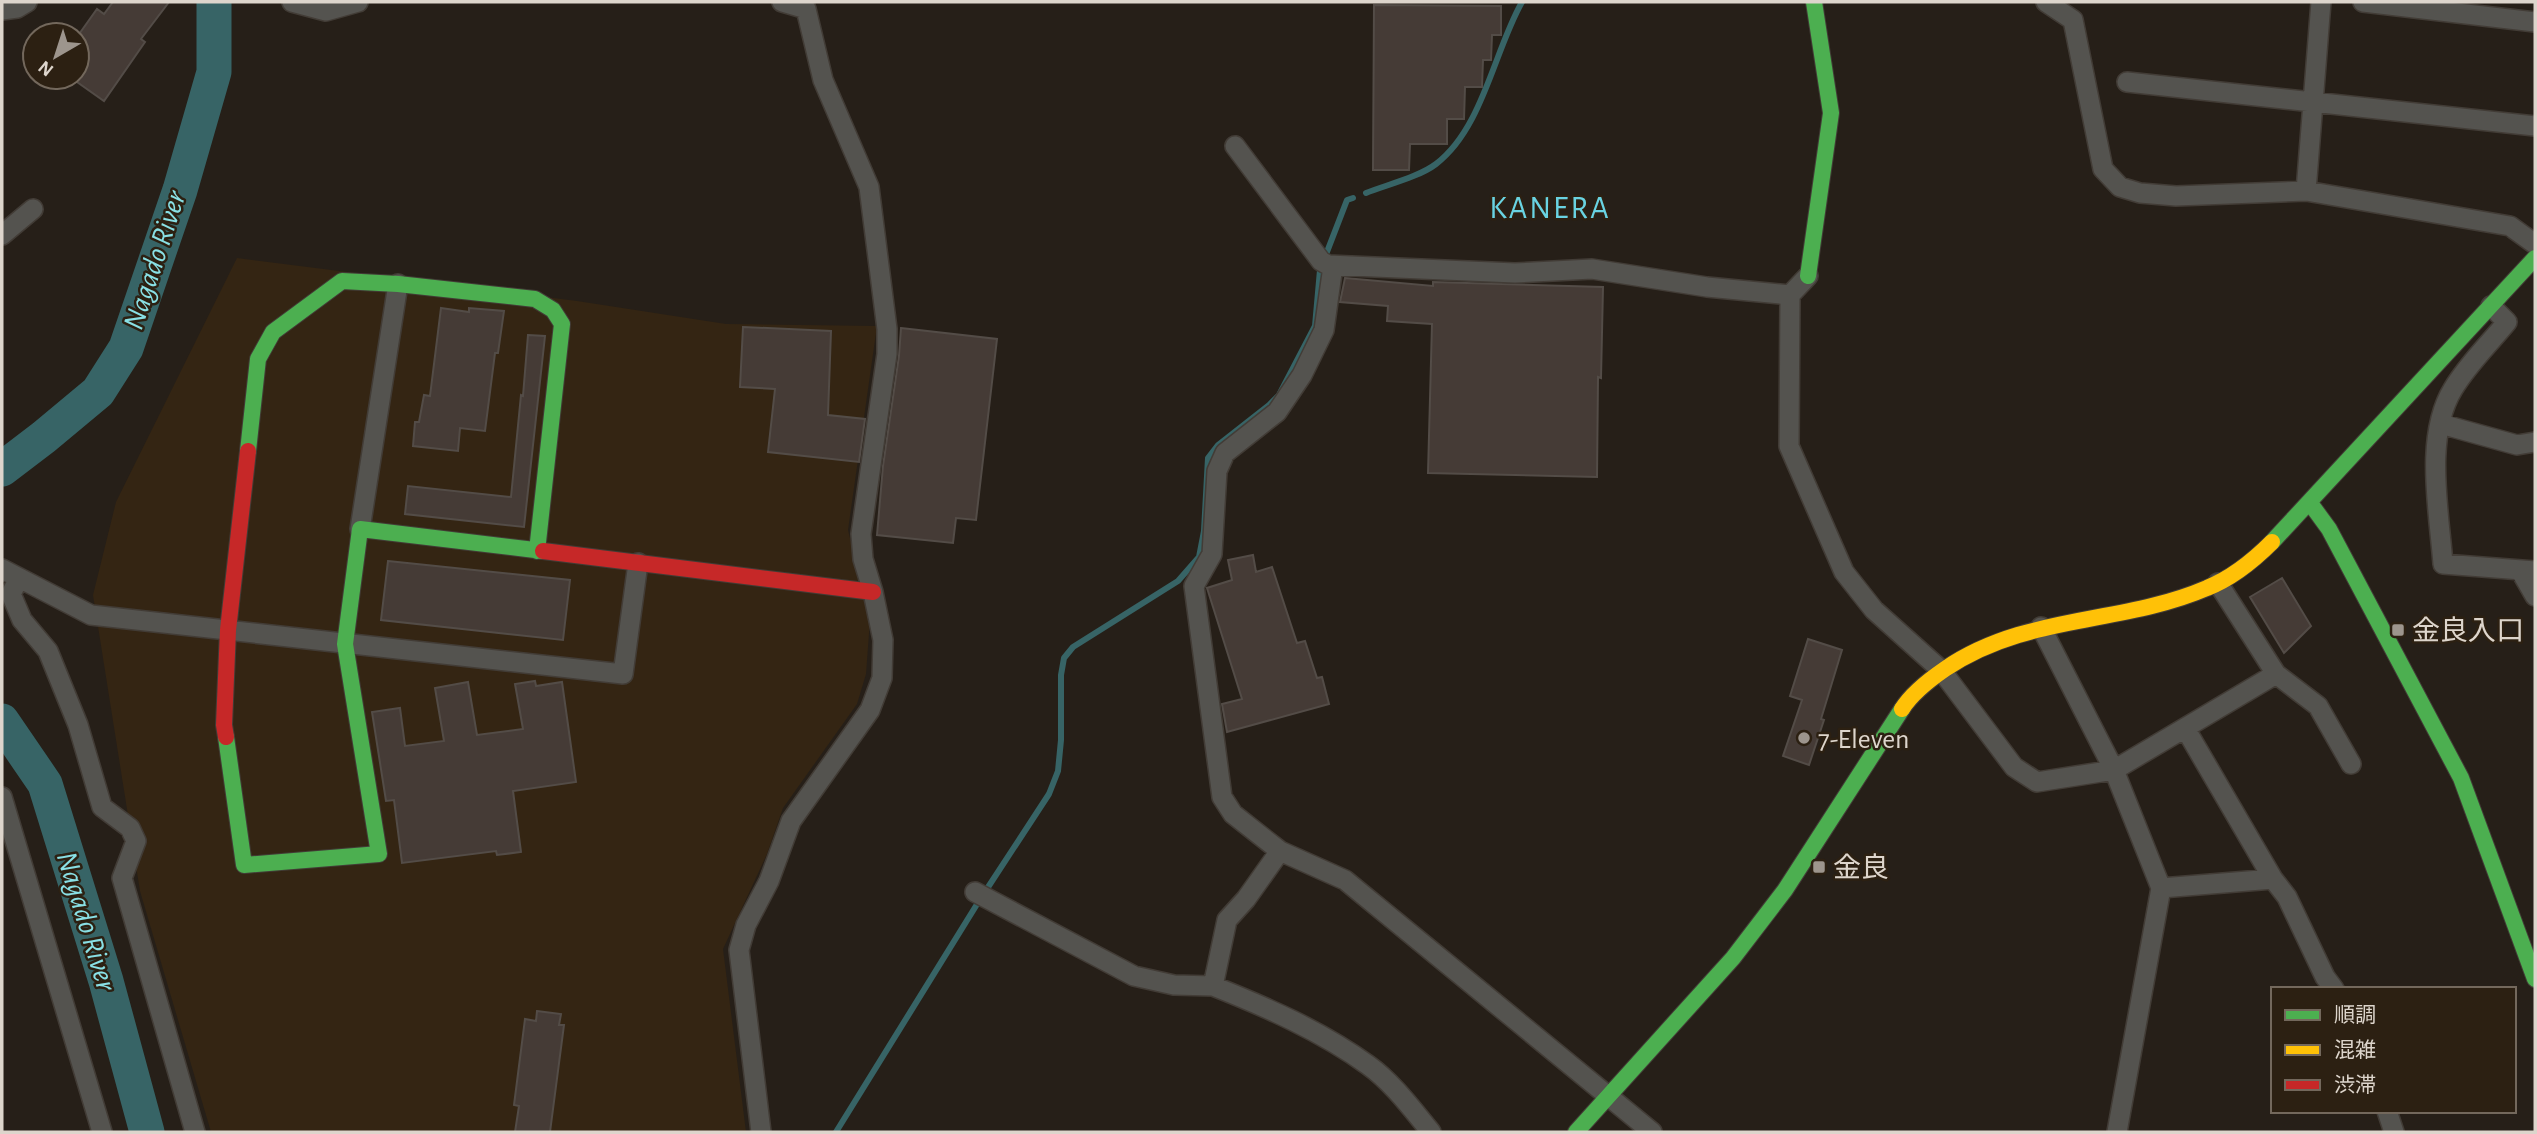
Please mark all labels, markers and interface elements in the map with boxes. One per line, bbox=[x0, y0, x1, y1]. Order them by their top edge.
north arrow bbox=[21, 21, 91, 91]
text: N bbox=[35, 57, 57, 80]
water label: Nagado River bbox=[118, 186, 192, 333]
district label: KANERA bbox=[1489, 192, 1611, 224]
place label: 金良入口 bbox=[2412, 616, 2524, 646]
marker: 金良入口 bbox=[2390, 622, 2406, 638]
place label: 7-Eleven bbox=[1818, 726, 1910, 754]
marker: 7-Eleven bbox=[1796, 730, 1812, 746]
water label: Nagado River bbox=[51, 848, 122, 996]
place label: 金良 bbox=[1833, 853, 1889, 883]
marker: 金良 bbox=[1811, 859, 1827, 875]
legend bbox=[2271, 987, 2516, 1113]
text: 順調 bbox=[2334, 1004, 2376, 1026]
text: 混雑 bbox=[2334, 1039, 2376, 1061]
text: 渋滞 bbox=[2334, 1074, 2376, 1096]

